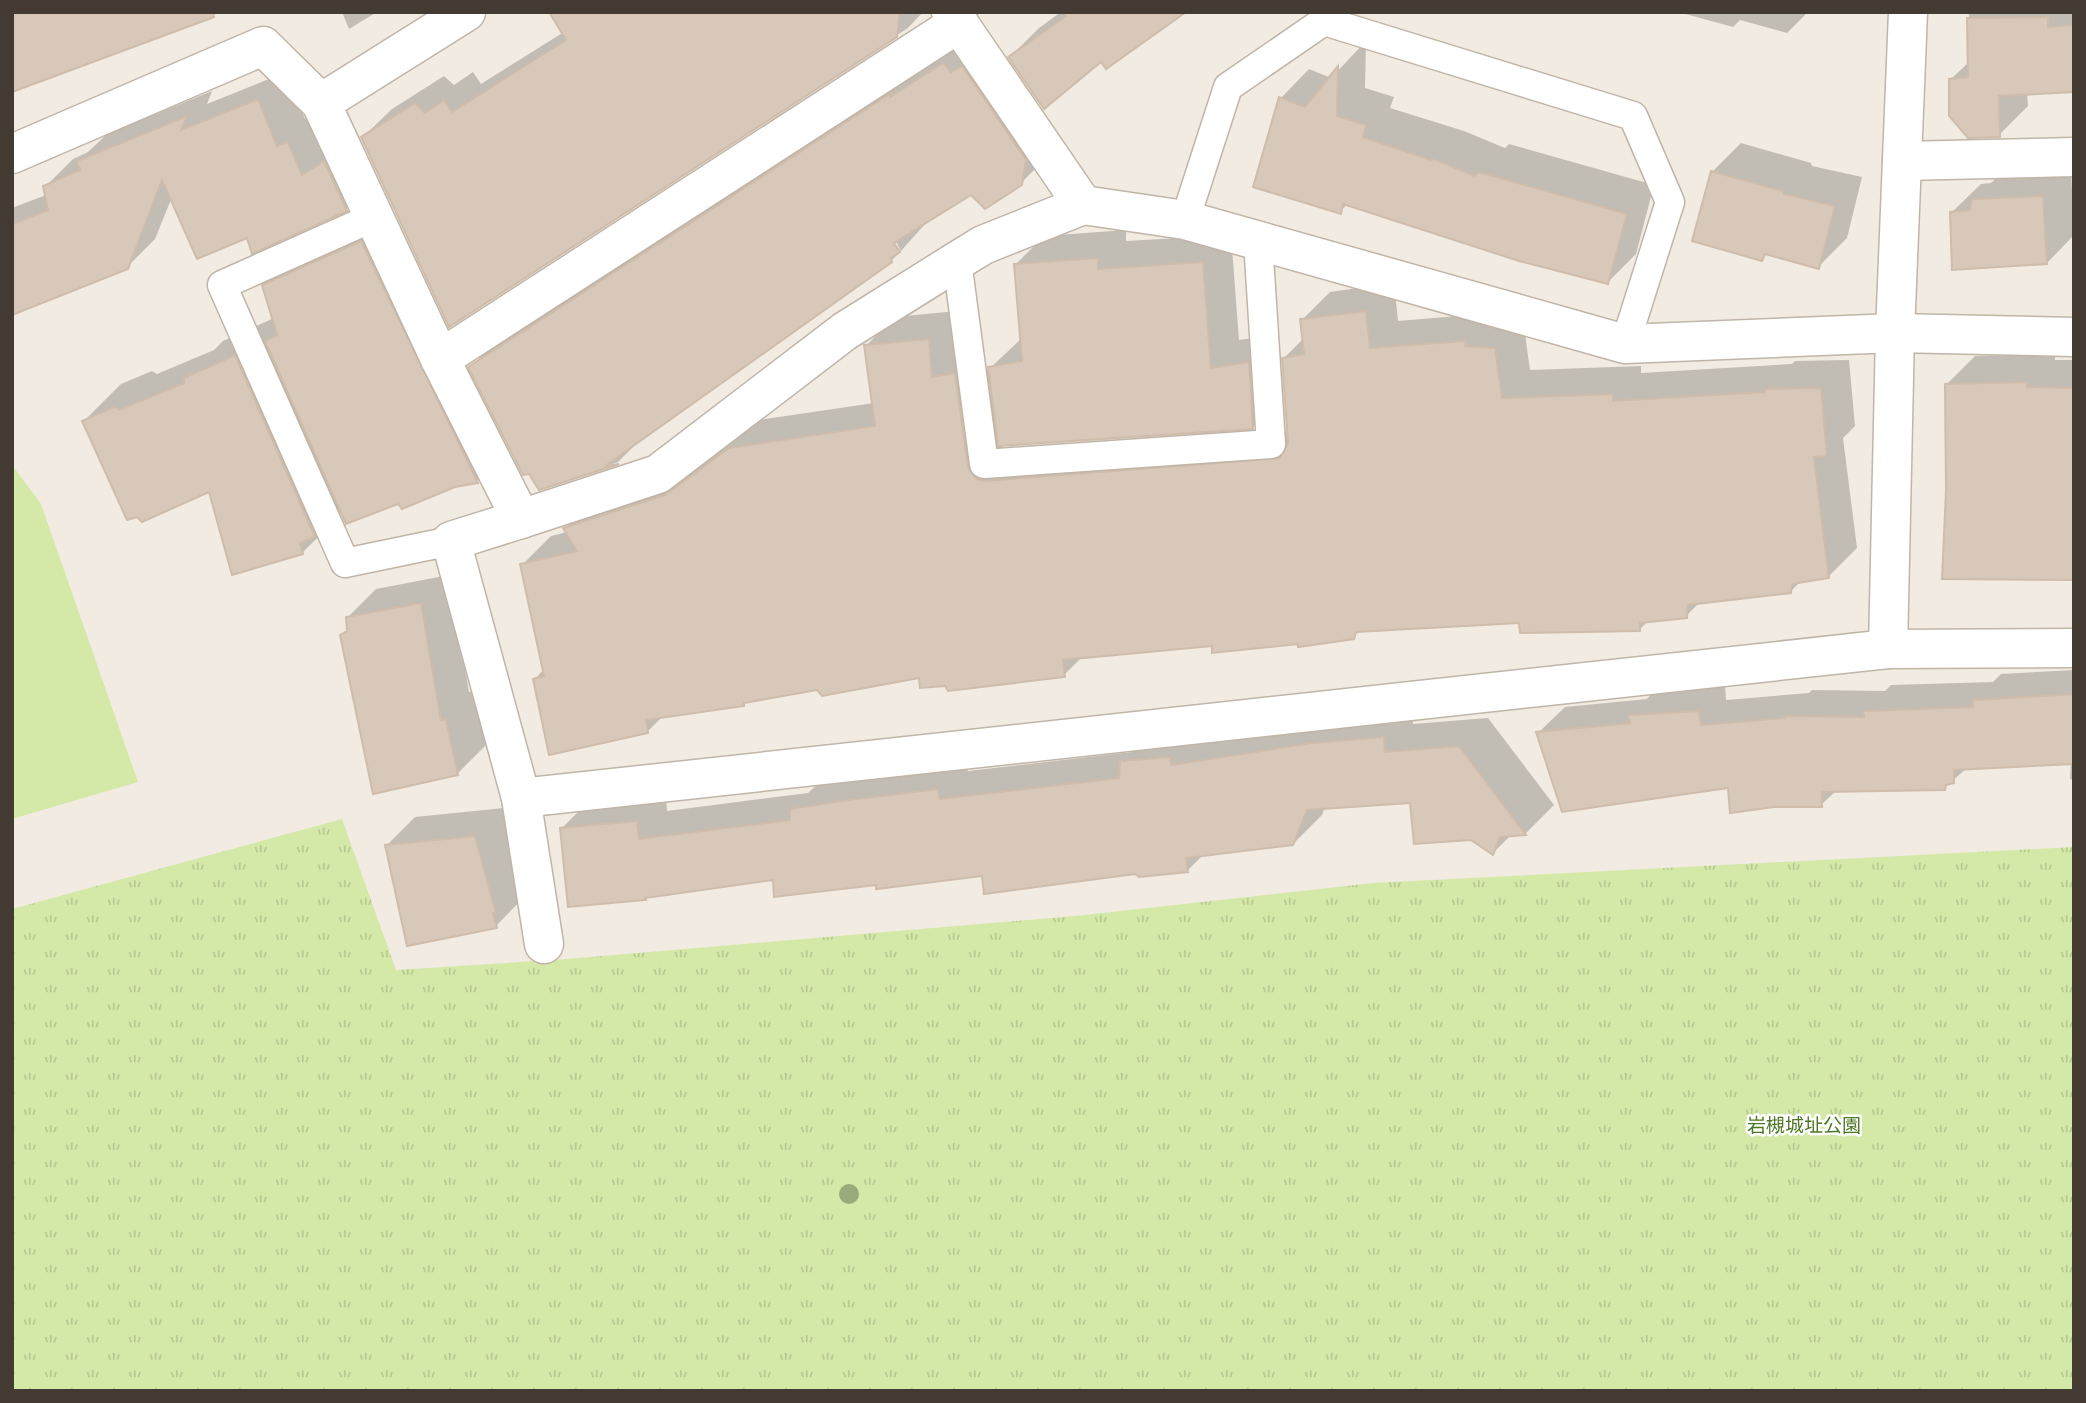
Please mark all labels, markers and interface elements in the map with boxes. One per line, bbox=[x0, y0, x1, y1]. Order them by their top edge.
park label: 岩槻城址公園 bbox=[1747, 1113, 1861, 1136]

